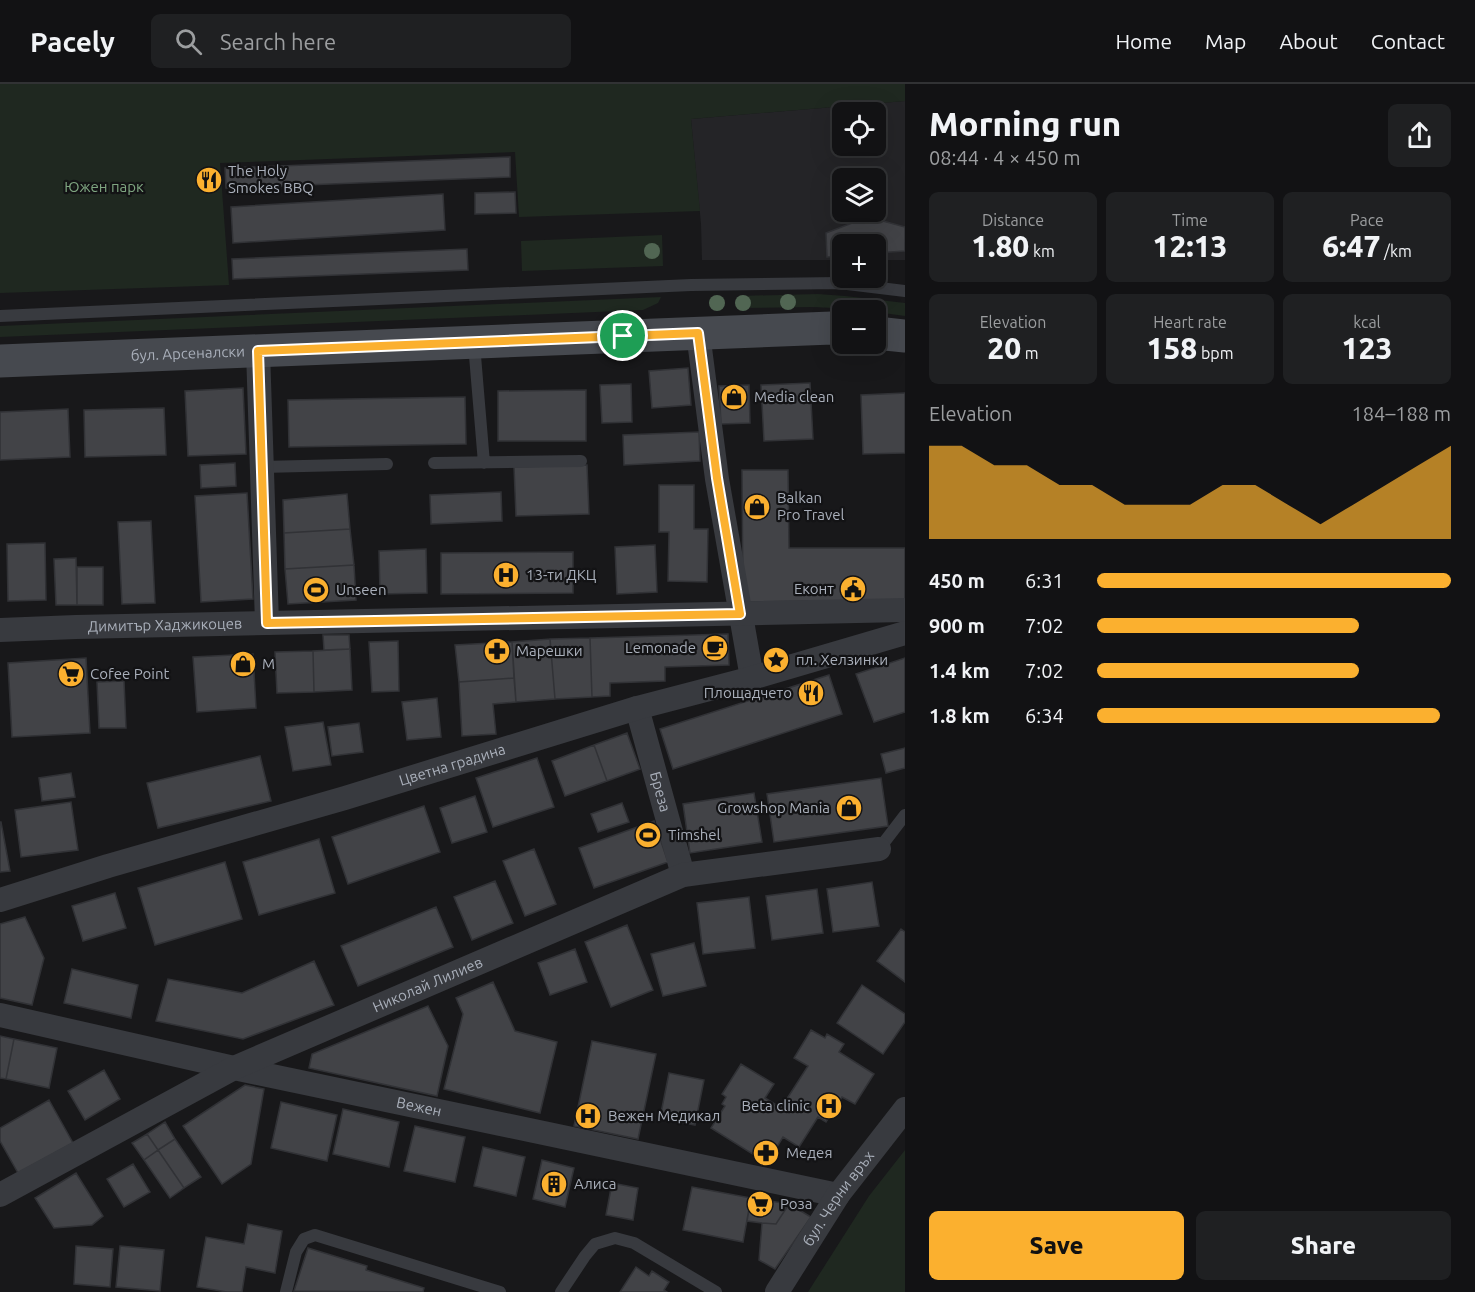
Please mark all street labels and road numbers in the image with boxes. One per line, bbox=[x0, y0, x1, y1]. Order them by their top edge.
street label: бул. Арсеналски bbox=[130, 342, 245, 364]
street label: Димитър Хаджикоцев bbox=[87, 615, 242, 635]
street label: Цветна градина bbox=[397, 740, 507, 789]
street label: Бреза bbox=[647, 770, 674, 814]
street label: Николай Лилиев bbox=[370, 953, 485, 1015]
street label: Вежен bbox=[395, 1093, 443, 1119]
street label: бул. Черни връх bbox=[799, 1147, 878, 1249]

